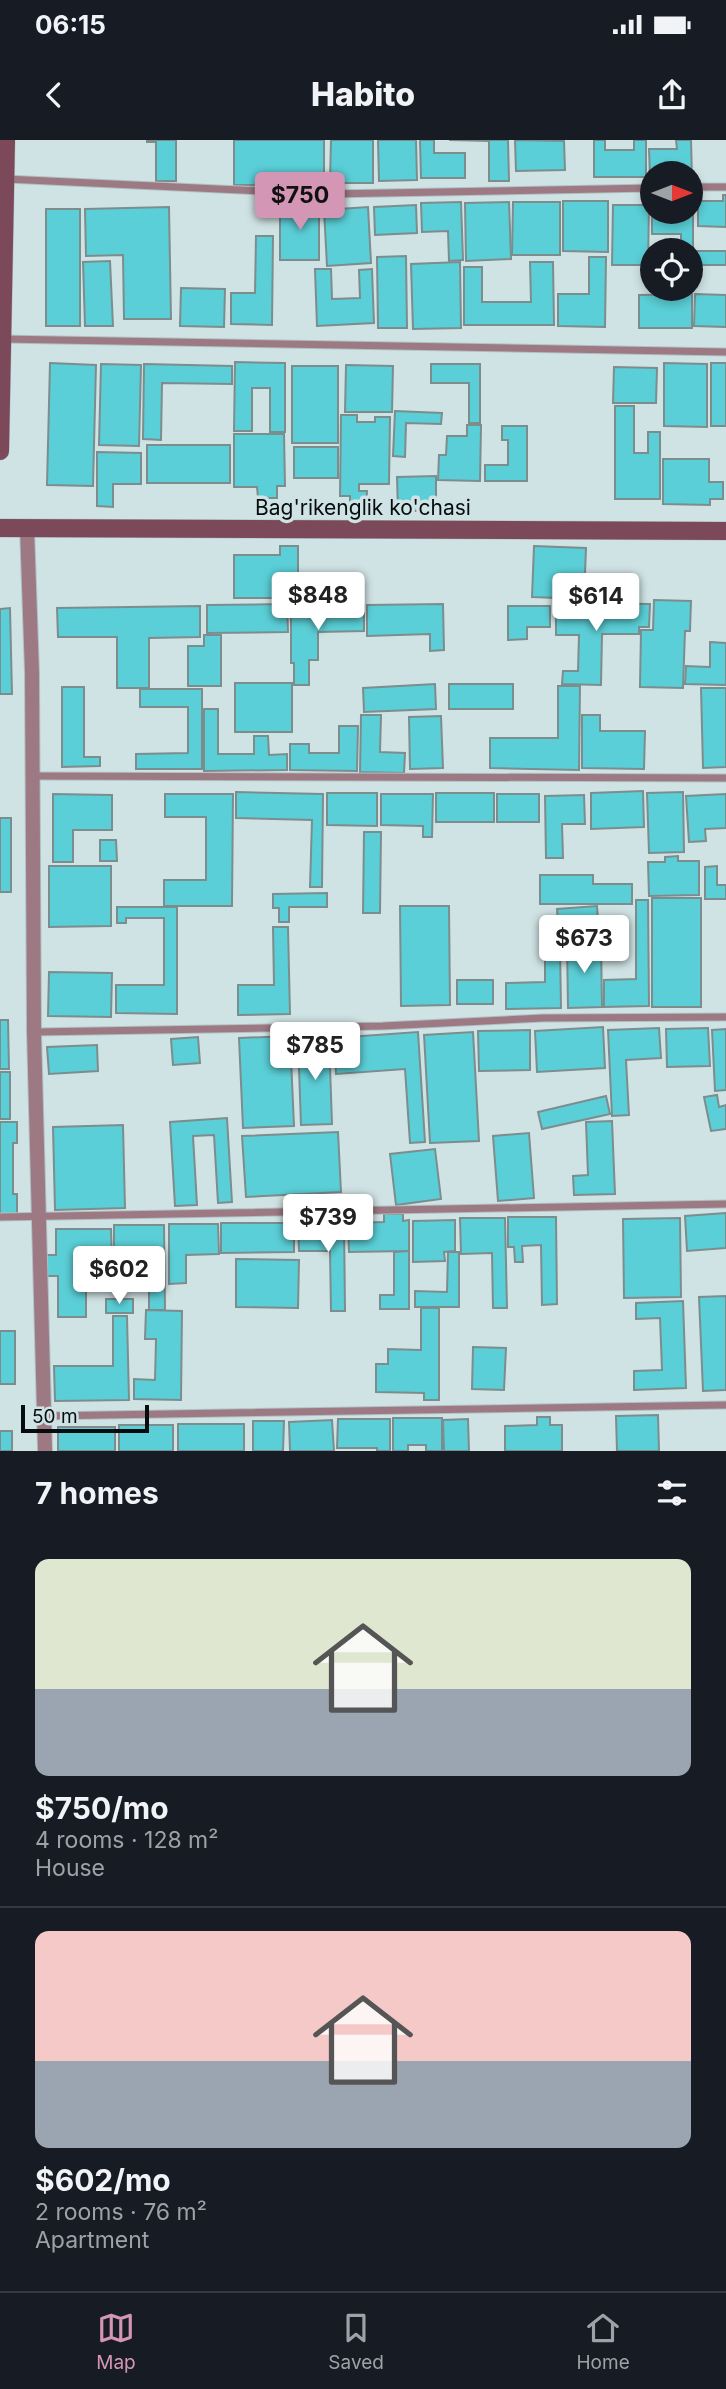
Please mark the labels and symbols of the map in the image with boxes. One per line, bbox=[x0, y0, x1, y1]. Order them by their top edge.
north arrow bbox=[640, 161, 704, 224]
pin: $750 bbox=[259, 172, 341, 232]
street label: Bag'rikenglik ko'chasi bbox=[255, 495, 471, 520]
pin: $848 bbox=[277, 573, 359, 632]
pin: $614 bbox=[555, 574, 637, 633]
pin: $673 bbox=[543, 916, 625, 975]
pin: $785 bbox=[274, 1023, 356, 1082]
pin: $739 bbox=[287, 1194, 369, 1254]
pin: $602 bbox=[78, 1246, 160, 1306]
scale bar bbox=[21, 1402, 149, 1434]

